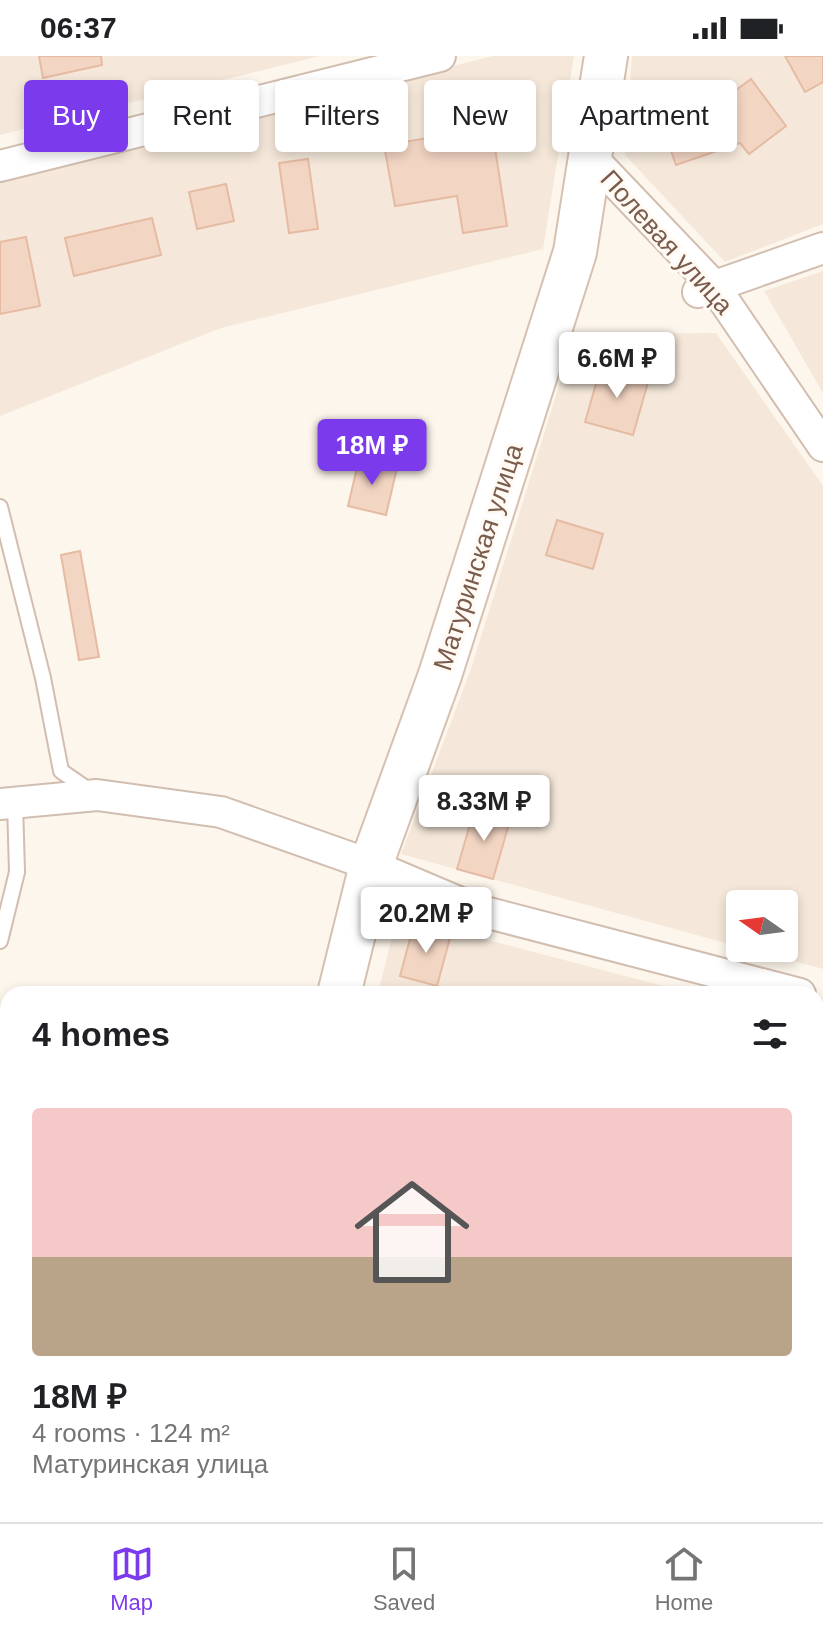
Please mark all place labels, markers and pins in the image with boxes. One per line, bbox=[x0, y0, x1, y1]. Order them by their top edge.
pin: 6.6M ₽ bbox=[552, 332, 682, 400]
pin: 18M ₽ bbox=[316, 419, 428, 487]
pin: 8.33M ₽ bbox=[410, 775, 558, 843]
pin: 20.2M ₽ bbox=[352, 887, 500, 955]

